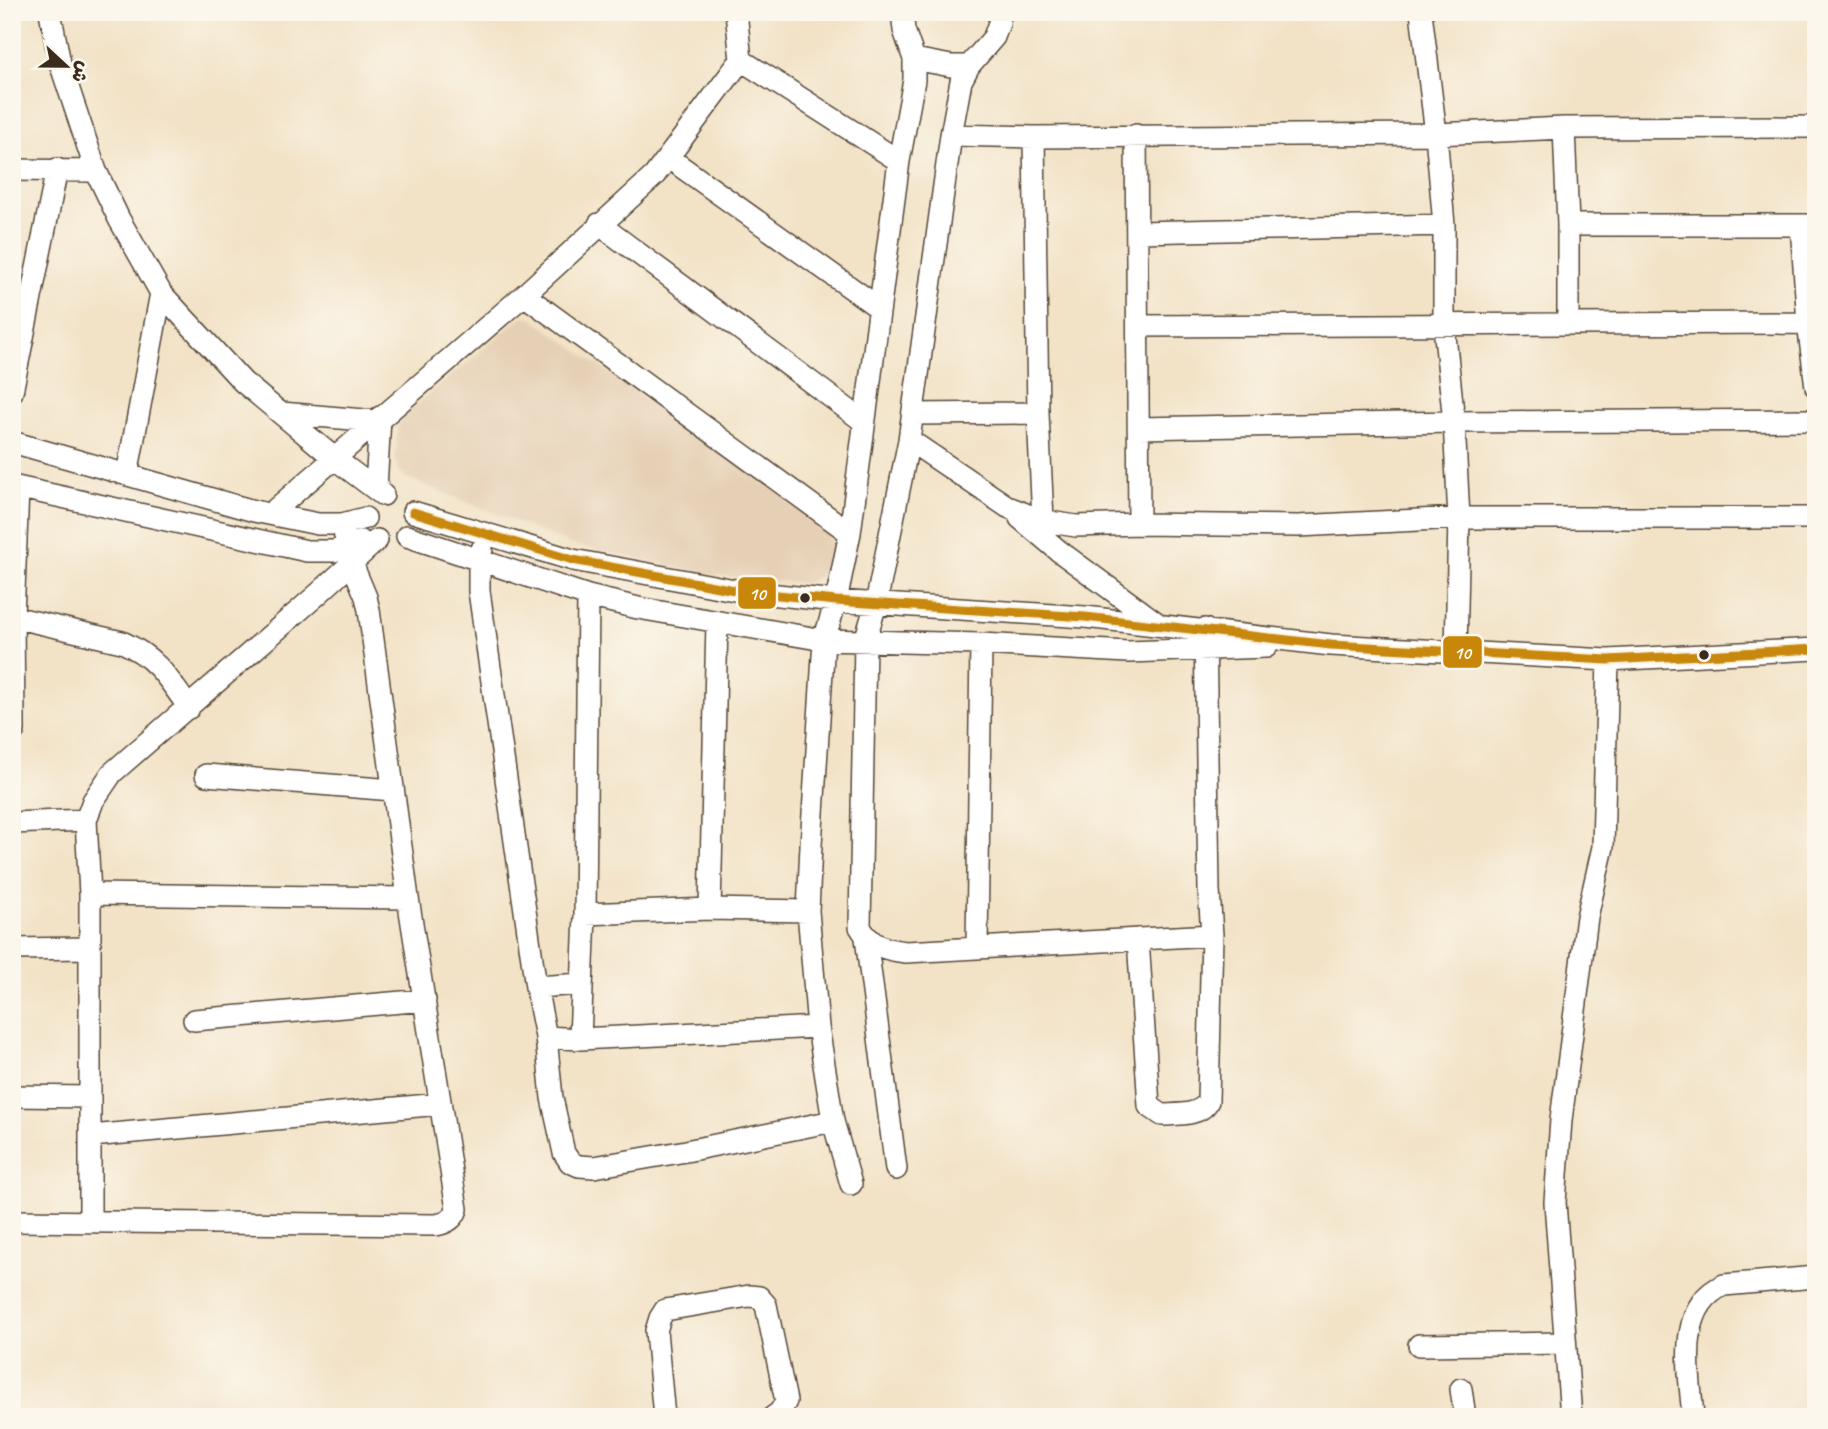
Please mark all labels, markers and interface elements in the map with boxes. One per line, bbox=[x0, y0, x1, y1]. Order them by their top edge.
north arrow bbox=[32, 32, 102, 102]
text: ش bbox=[66, 58, 96, 86]
line badge: 10 bbox=[737, 576, 777, 610]
text: 10 bbox=[748, 582, 768, 606]
unlabelled marker bbox=[798, 591, 812, 605]
line badge: 10 bbox=[1442, 635, 1483, 669]
text: 10 bbox=[1453, 641, 1473, 665]
unlabelled marker bbox=[1697, 648, 1711, 662]

